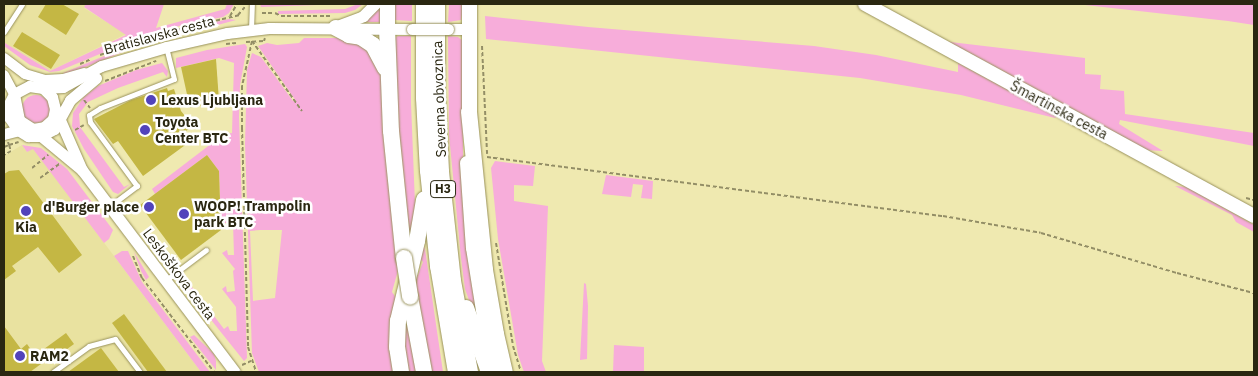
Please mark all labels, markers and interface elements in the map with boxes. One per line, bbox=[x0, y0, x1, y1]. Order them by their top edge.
street label: Bratislavska cesta bbox=[102, 12, 216, 58]
street label: Severna obvoznica bbox=[429, 40, 449, 158]
street label: Šmartinska cesta bbox=[1007, 77, 1111, 143]
place label: Lexus Ljubljana bbox=[161, 92, 263, 108]
marker: Lexus Ljubljana bbox=[145, 94, 157, 106]
place label: Toyota Center BTC bbox=[155, 114, 228, 146]
marker: Toyota Center BTC bbox=[139, 124, 151, 136]
road number: H3 bbox=[429, 180, 457, 198]
place label: WOOP! Trampolin park BTC bbox=[194, 198, 311, 230]
place label: d'Burger place bbox=[43, 199, 139, 215]
marker: d'Burger place bbox=[143, 201, 155, 213]
marker: Kia bbox=[20, 205, 32, 217]
marker: WOOP! Trampolin park BTC bbox=[178, 208, 190, 220]
place label: Kia bbox=[15, 219, 37, 235]
street label: Leskoškova cesta bbox=[139, 225, 219, 323]
place label: RAM2 bbox=[30, 348, 69, 364]
marker: RAM2 bbox=[14, 350, 26, 362]

